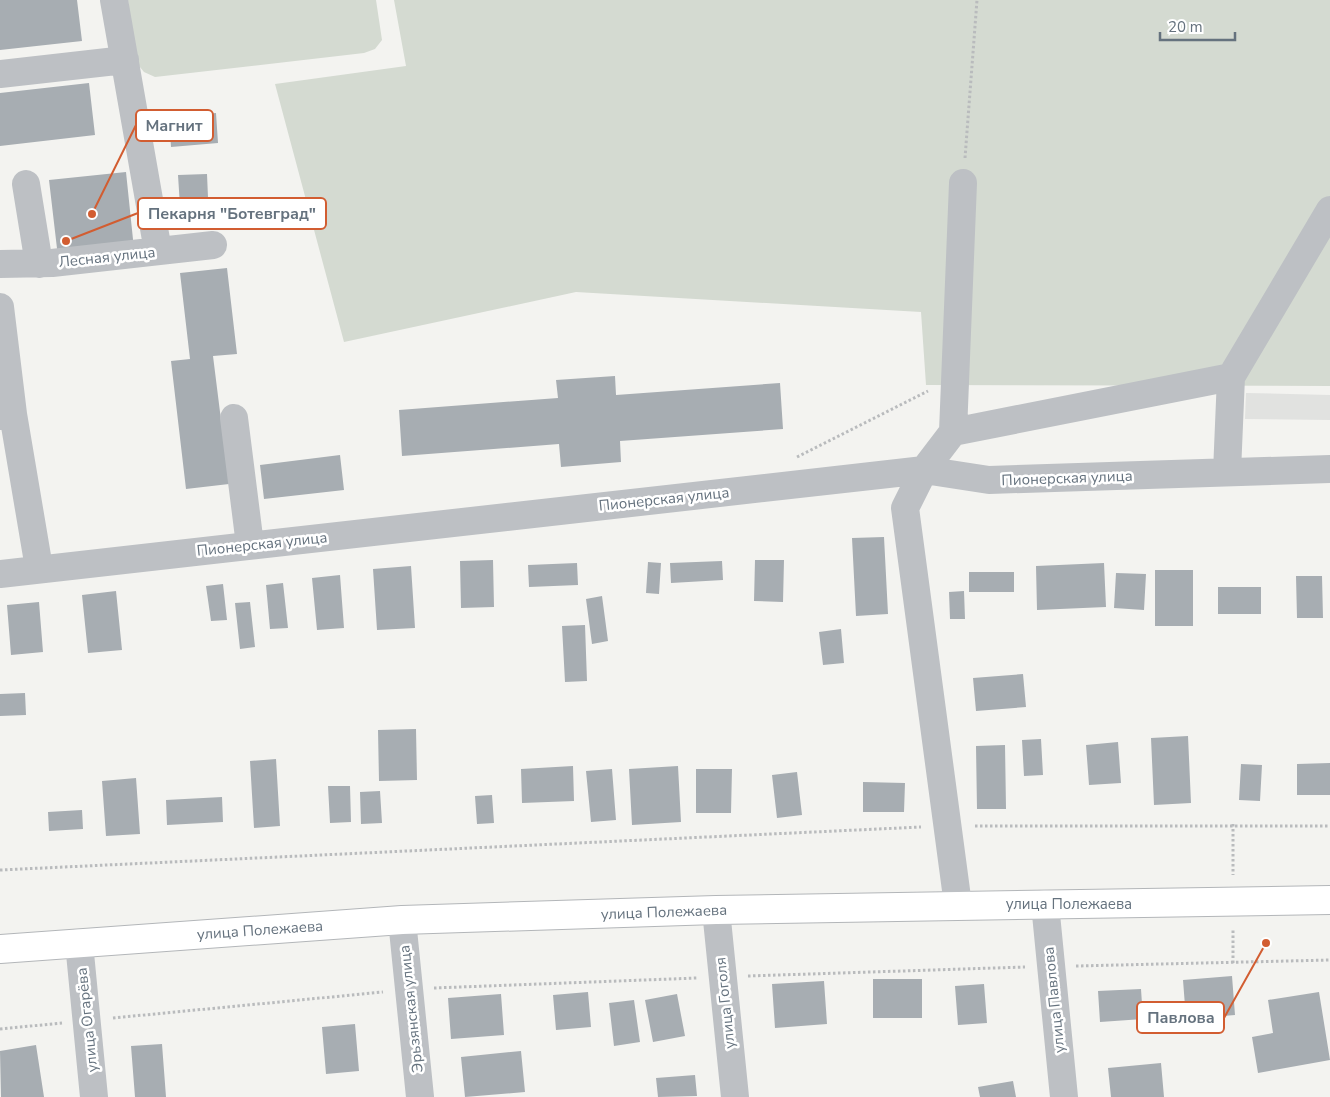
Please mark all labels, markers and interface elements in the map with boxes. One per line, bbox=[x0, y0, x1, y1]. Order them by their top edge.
scale bar bbox=[1160, 10, 1235, 42]
text: 20 m bbox=[1168, 17, 1203, 37]
callout: Магнит bbox=[136, 110, 213, 141]
text: Магнит bbox=[145, 115, 203, 137]
callout: Пекарня "Ботевград" bbox=[138, 198, 326, 229]
text: Пекарня "Ботевград" bbox=[148, 203, 316, 225]
street label: Лесная улица bbox=[58, 242, 156, 272]
street label: Пионерская улица bbox=[1001, 466, 1133, 490]
street label: Пионерская улица bbox=[598, 482, 730, 516]
street label: Пионерская улица bbox=[196, 527, 328, 561]
street label: улица Полежаева bbox=[1006, 894, 1132, 914]
street label: улица Полежаева bbox=[600, 900, 728, 924]
street label: улица Полежаева bbox=[196, 916, 324, 944]
street label: Эрьзянская улица bbox=[394, 944, 428, 1074]
street label: улица Павлова bbox=[1038, 946, 1070, 1054]
street label: улица Гоголя bbox=[710, 956, 740, 1050]
street label: улица Огарёва bbox=[72, 967, 102, 1073]
callout: Павлова bbox=[1137, 1002, 1224, 1033]
text: Павлова bbox=[1147, 1007, 1215, 1029]

